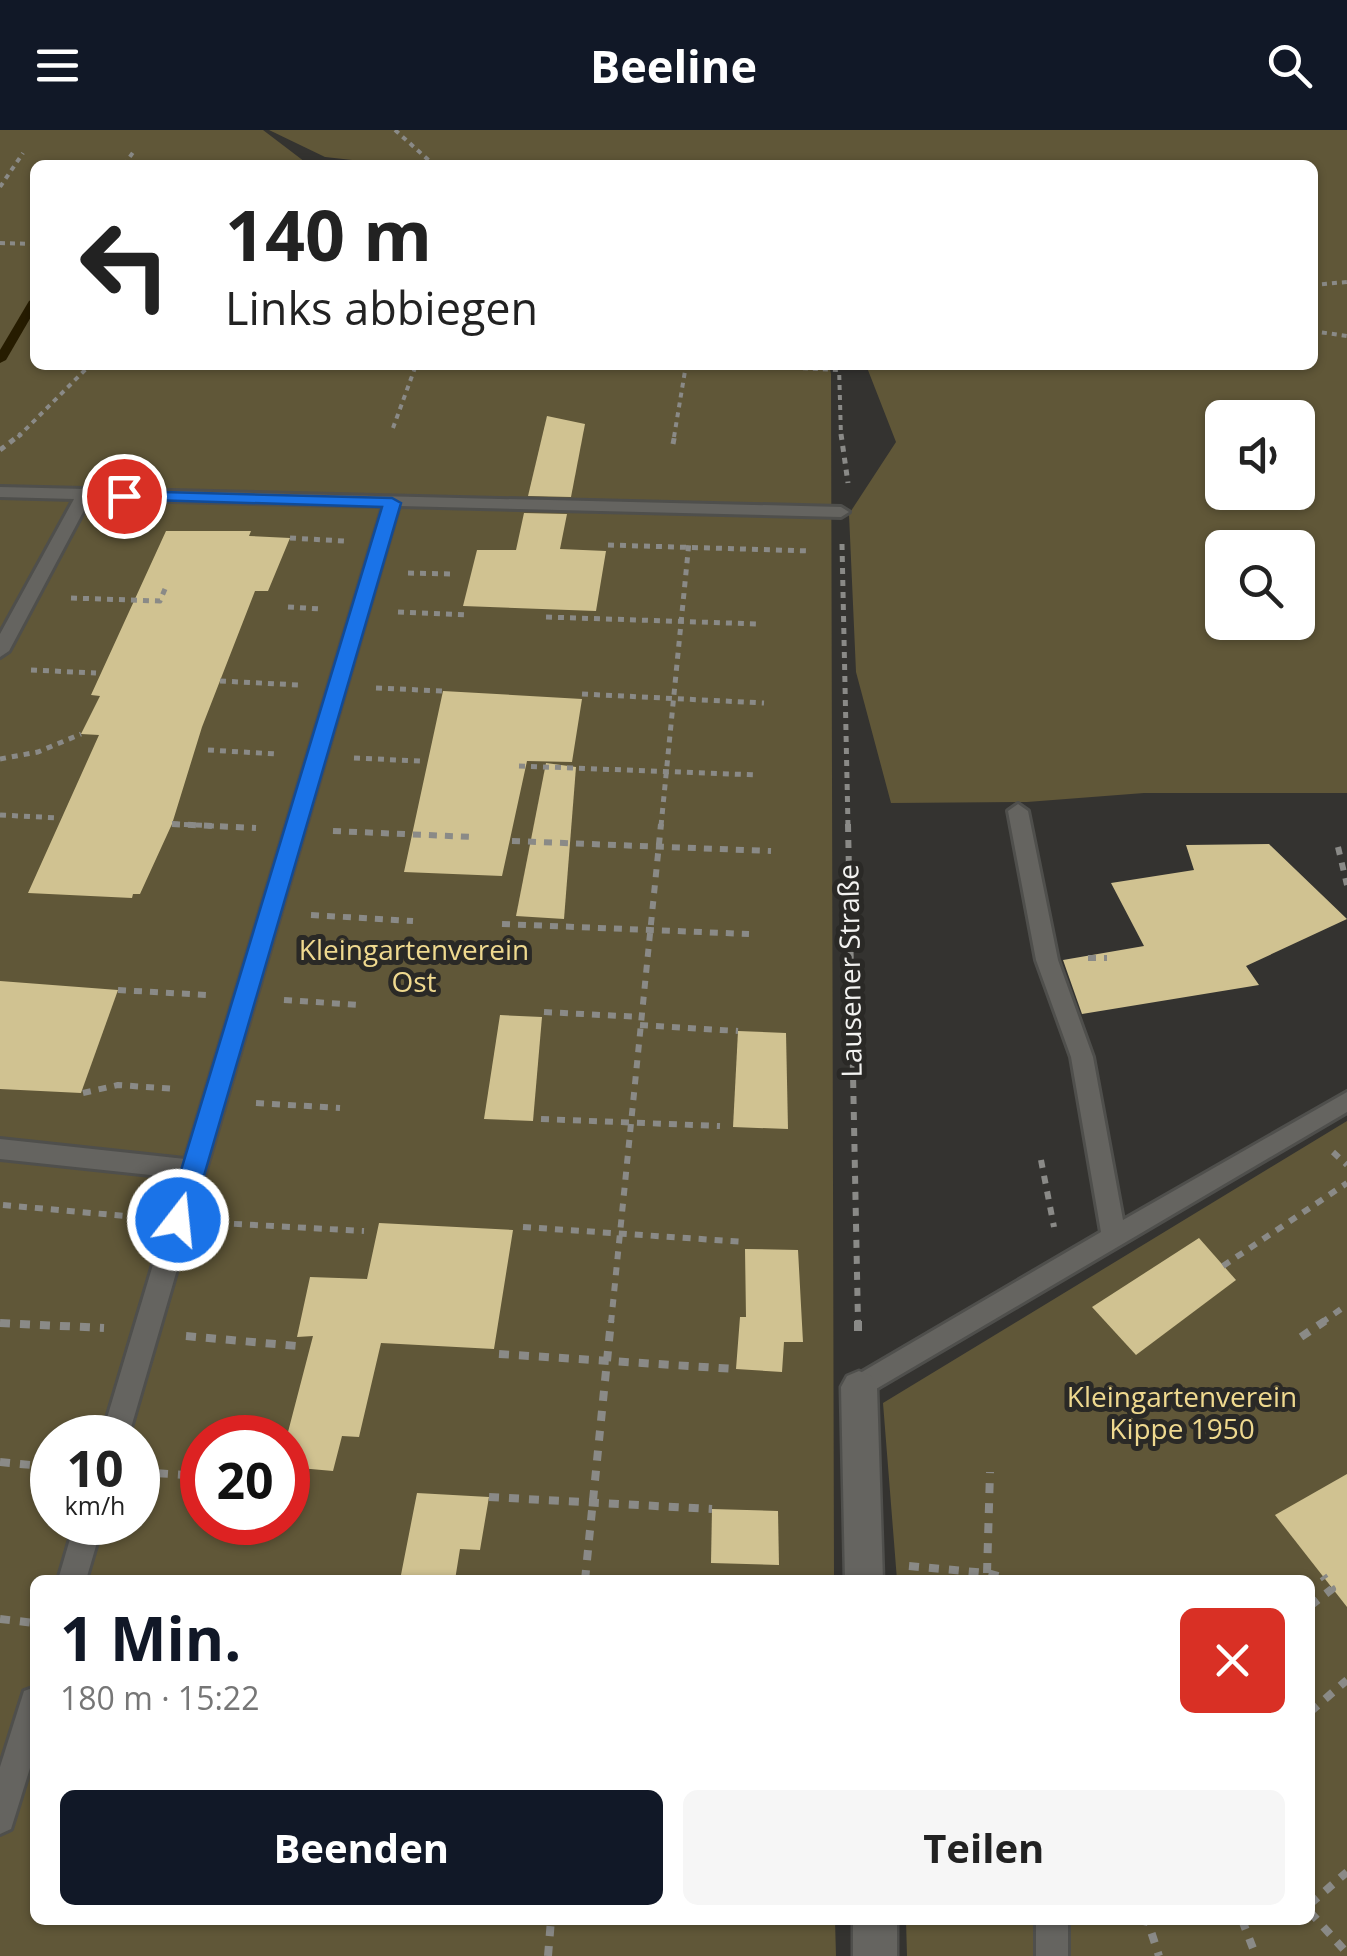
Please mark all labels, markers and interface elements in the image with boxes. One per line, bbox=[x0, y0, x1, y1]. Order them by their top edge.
text: Beeline bbox=[590, 35, 757, 96]
icon: menu bbox=[30, 38, 85, 93]
icon: search bbox=[1262, 38, 1317, 93]
text: 140 m bbox=[225, 186, 432, 282]
icon: left bbox=[60, 200, 190, 330]
text: Links abbiegen bbox=[225, 277, 538, 338]
map controls bbox=[1205, 400, 1315, 640]
button: sound bbox=[1205, 400, 1315, 510]
pin bbox=[82, 454, 167, 539]
icon: arrive bbox=[97, 469, 152, 524]
button: search bbox=[1205, 530, 1315, 640]
street label: Lausener Straße bbox=[828, 864, 870, 1078]
park label: Kleingartenverein Ost bbox=[299, 930, 529, 1000]
position arrow bbox=[126, 1168, 230, 1272]
park label: Kleingartenverein Kippe 1950 bbox=[1067, 1377, 1297, 1447]
speed limit sign: 20 bbox=[180, 1415, 310, 1545]
text: 10 bbox=[66, 1434, 124, 1502]
text: km/h bbox=[65, 1488, 125, 1522]
text: 1 Min. bbox=[60, 1597, 241, 1679]
button: close bbox=[1180, 1608, 1285, 1713]
text: 180 m · 15:22 bbox=[60, 1676, 259, 1719]
button: Beenden bbox=[60, 1790, 663, 1905]
button: Teilen bbox=[683, 1790, 1285, 1905]

